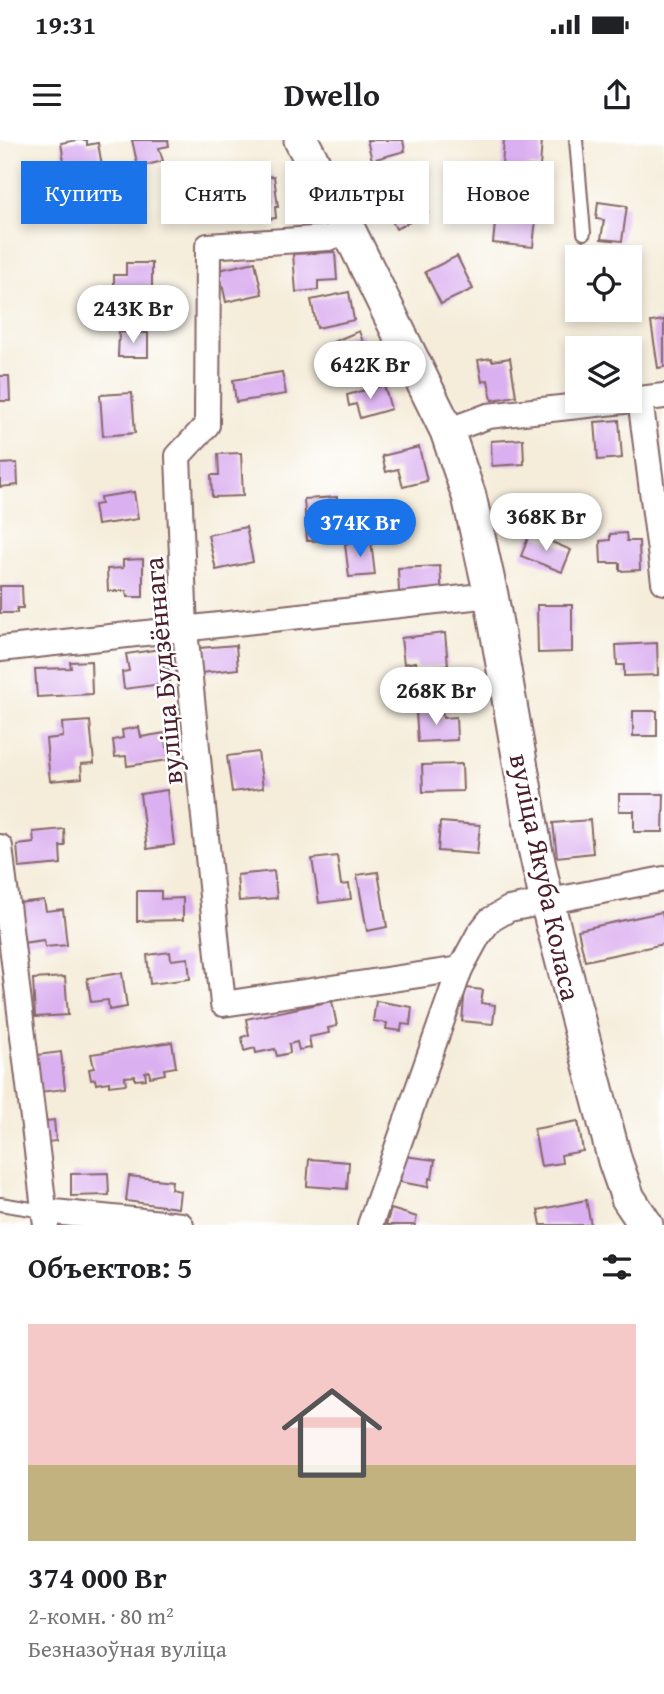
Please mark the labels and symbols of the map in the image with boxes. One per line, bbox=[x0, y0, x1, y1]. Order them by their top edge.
pin: 243K Br bbox=[68, 286, 198, 345]
pin: 642K Br bbox=[305, 342, 435, 401]
pin: 368K Br bbox=[481, 494, 611, 553]
pin: 374K Br bbox=[295, 500, 425, 559]
street label: вуліца Будзённага bbox=[132, 555, 192, 786]
pin: 268K Br bbox=[371, 668, 501, 727]
street label: вуліца Якуба Коласа bbox=[500, 750, 592, 1005]

